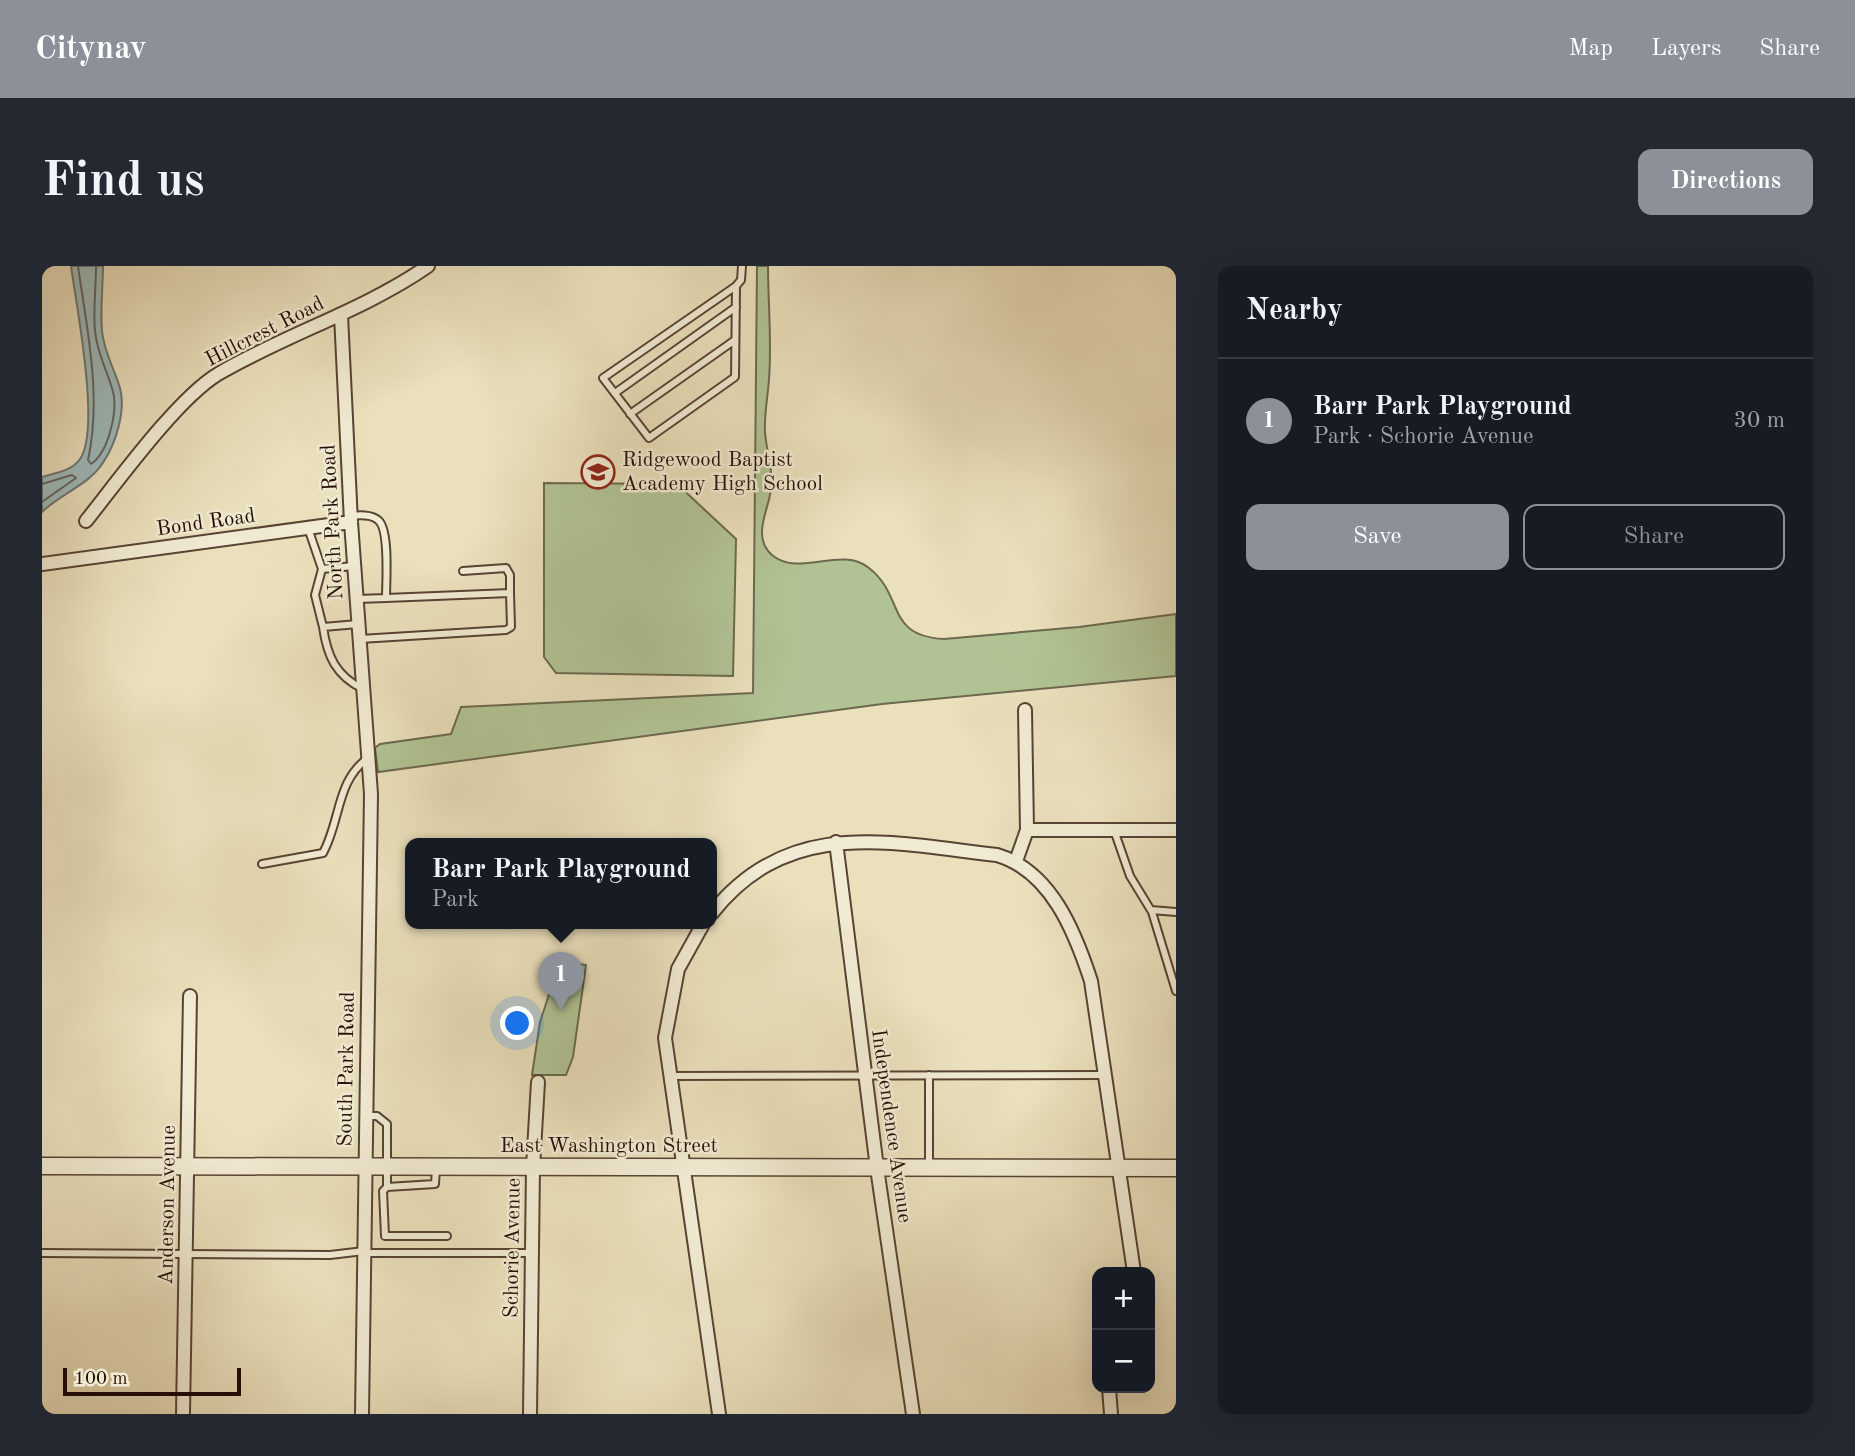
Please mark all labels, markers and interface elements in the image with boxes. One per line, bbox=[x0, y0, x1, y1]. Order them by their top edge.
text: Citynav bbox=[35, 33, 147, 66]
text: Map bbox=[1569, 37, 1613, 61]
text: Layers bbox=[1651, 37, 1721, 61]
text: Share bbox=[1759, 37, 1820, 61]
button: Directions bbox=[1638, 149, 1813, 215]
text: Find us bbox=[42, 158, 205, 207]
street label: Hillcrest Road bbox=[202, 293, 328, 371]
text: Nearby bbox=[1246, 296, 1343, 326]
text: Barr Park Playground bbox=[1313, 394, 1572, 420]
text: 1 bbox=[1262, 409, 1276, 432]
text: 30 m bbox=[1734, 409, 1785, 432]
text: Park · Schorie Avenue bbox=[1313, 425, 1534, 448]
street label: North Park Road bbox=[318, 444, 348, 600]
place label: Ridgewood Baptist Academy High School bbox=[622, 450, 823, 495]
school or university icon: Ridgewood Baptist Academy High School bbox=[579, 453, 617, 491]
button: Save bbox=[1246, 504, 1509, 570]
button: Share bbox=[1523, 504, 1785, 570]
street label: Bond Road bbox=[155, 506, 257, 540]
popup bbox=[405, 838, 717, 929]
text: Barr Park Playground bbox=[432, 857, 690, 883]
text: Park bbox=[432, 888, 479, 911]
pin: 1 bbox=[538, 952, 584, 1010]
street label: South Park Road bbox=[335, 991, 359, 1147]
your location bbox=[500, 1006, 534, 1040]
street label: Independence Avenue bbox=[867, 1028, 915, 1224]
street label: Anderson Avenue bbox=[156, 1125, 180, 1285]
street label: East Washington Street bbox=[500, 1136, 718, 1157]
street label: Schorie Avenue bbox=[501, 1178, 525, 1318]
map controls bbox=[1092, 1267, 1155, 1393]
button: + bbox=[1092, 1267, 1155, 1330]
button: − bbox=[1092, 1330, 1155, 1393]
scale bar bbox=[63, 1365, 242, 1397]
text: 100 m bbox=[74, 1370, 127, 1389]

